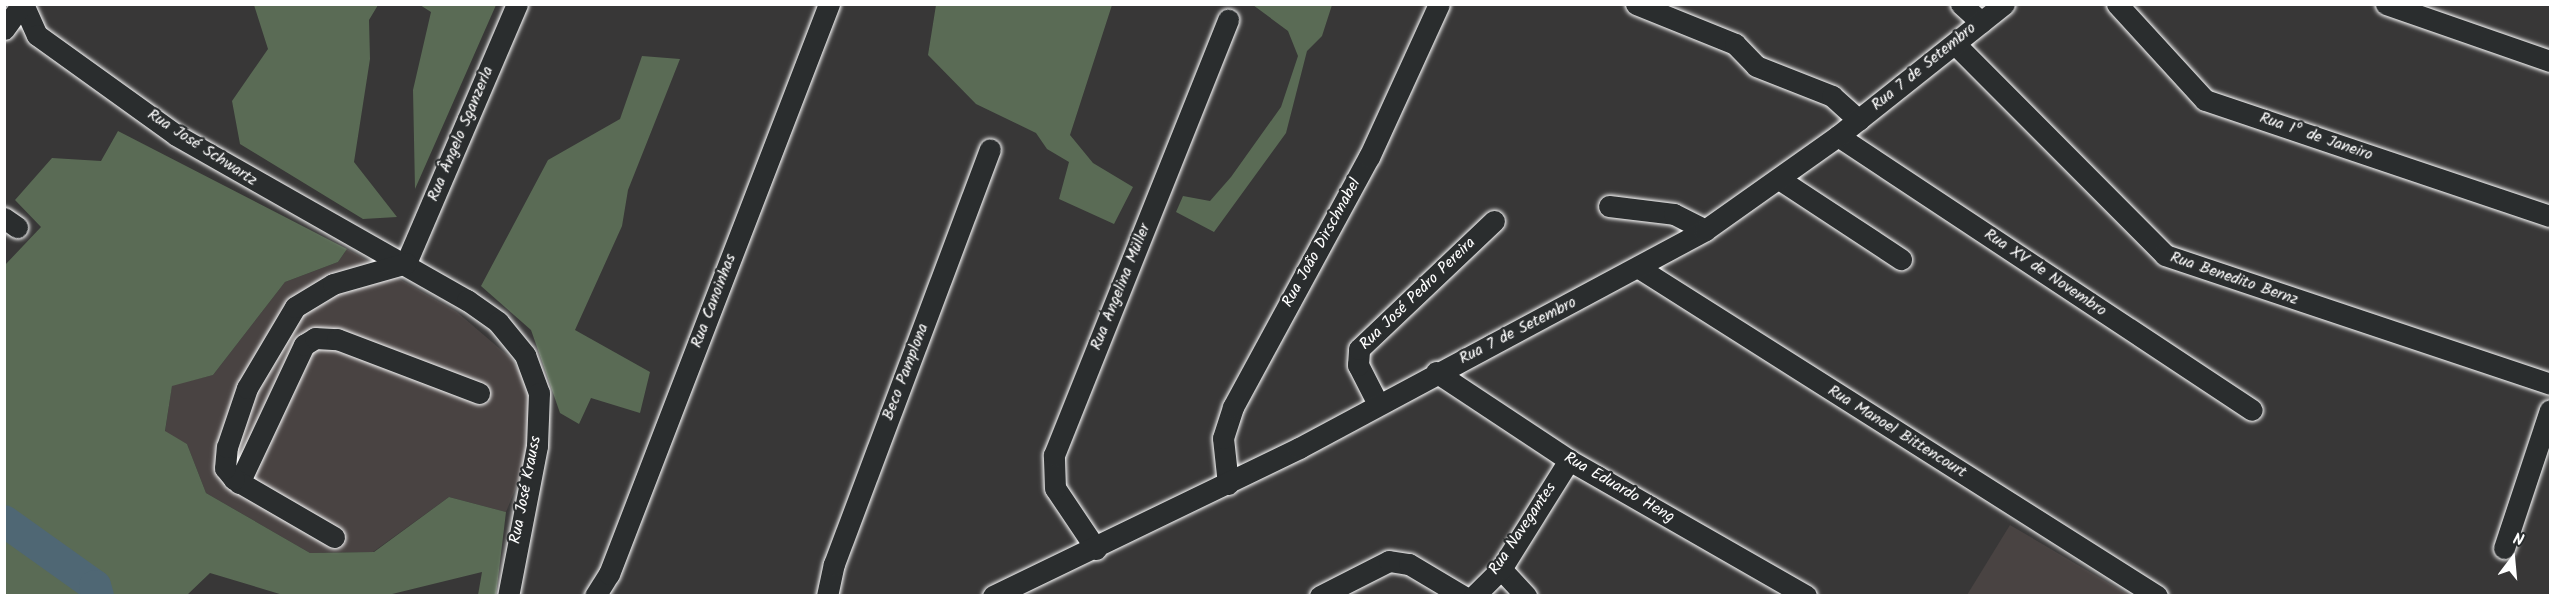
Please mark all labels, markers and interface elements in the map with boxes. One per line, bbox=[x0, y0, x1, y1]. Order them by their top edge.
street label: Rua 7 de Setembro bbox=[1868, 19, 1980, 115]
street label: Rua Ângelo Sganzerla bbox=[424, 64, 498, 204]
street label: Rua José Schwartz bbox=[144, 105, 260, 191]
street label: Rua 1º de Janeiro bbox=[2257, 109, 2375, 165]
street label: Rua João Dirschnabel bbox=[1279, 175, 1365, 311]
street label: Rua Angelina Müller bbox=[1087, 221, 1155, 353]
street label: Rua XV de Novembro bbox=[1980, 225, 2110, 321]
street label: Rua José Pedro Pereira bbox=[1356, 234, 1480, 354]
street label: Rua Benedito Bernz bbox=[2168, 248, 2300, 310]
street label: Rua Canoinhas bbox=[687, 251, 741, 351]
street label: Rua 7 de Setembro bbox=[1456, 293, 1580, 369]
street label: Beco Pamplona bbox=[879, 321, 933, 423]
street label: Rua Manoel Bittencourt bbox=[1824, 381, 1970, 483]
street label: Rua José Krauss bbox=[506, 434, 546, 546]
street label: Rua Eduardo Heng bbox=[1560, 449, 1678, 527]
street label: Rua Navegantes bbox=[1485, 479, 1561, 579]
text: N bbox=[2510, 527, 2526, 554]
north arrow bbox=[2483, 528, 2543, 588]

